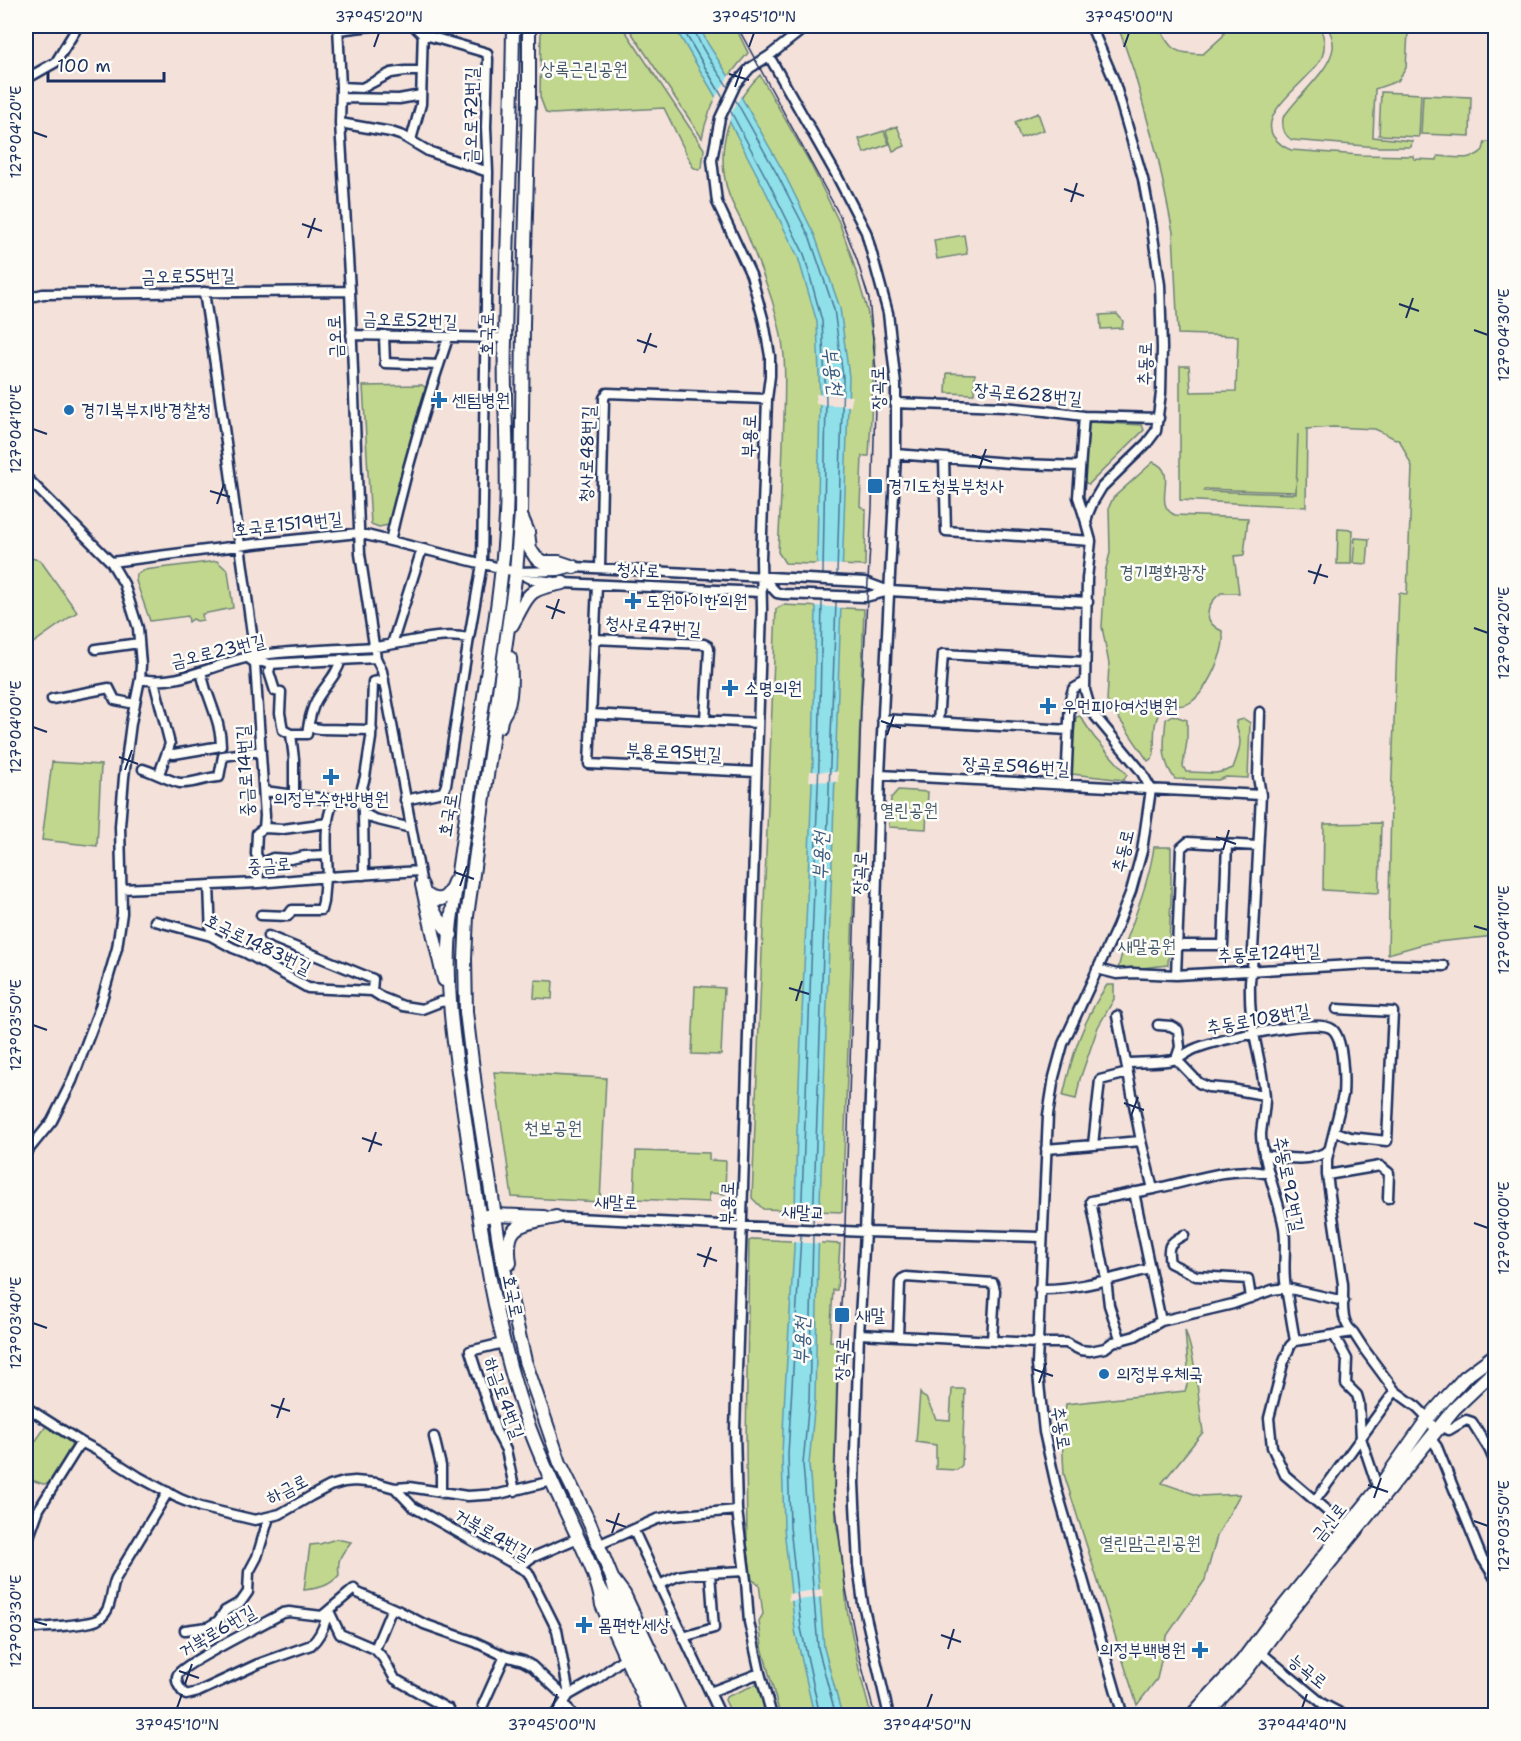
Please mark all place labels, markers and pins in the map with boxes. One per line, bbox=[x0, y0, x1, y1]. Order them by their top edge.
place label: 센텀병원 bbox=[452, 388, 510, 412]
marker: 센텀병원 bbox=[430, 391, 448, 409]
place label: 경기북부지방경찰청 bbox=[81, 398, 211, 422]
marker: 경기북부지방경찰청 bbox=[62, 403, 76, 417]
place label: 경기도청북부청사 bbox=[888, 474, 1004, 498]
marker: 경기도청북부청사 bbox=[866, 477, 884, 495]
place label: 도원아이한의원 bbox=[646, 589, 747, 613]
marker: 도원아이한의원 bbox=[624, 592, 642, 610]
place label: 소명의원 bbox=[744, 676, 802, 700]
marker: 소명의원 bbox=[721, 679, 739, 697]
place label: 우먼피아여성병원 bbox=[1062, 694, 1178, 718]
marker: 우먼피아여성병원 bbox=[1039, 697, 1057, 715]
marker: 의정부수한방병원 bbox=[322, 768, 340, 786]
place label: 의정부수한방병원 bbox=[273, 787, 389, 811]
place label: 새말 bbox=[856, 1303, 885, 1327]
marker: 새말 bbox=[833, 1306, 851, 1324]
place label: 의정부우체국 bbox=[1116, 1362, 1203, 1386]
marker: 의정부우체국 bbox=[1097, 1367, 1111, 1381]
place label: 몸편한세상 bbox=[598, 1613, 671, 1637]
marker: 몸편한세상 bbox=[575, 1616, 593, 1634]
place label: 의정부백병원 bbox=[1099, 1638, 1186, 1662]
marker: 의정부백병원 bbox=[1191, 1641, 1209, 1659]

